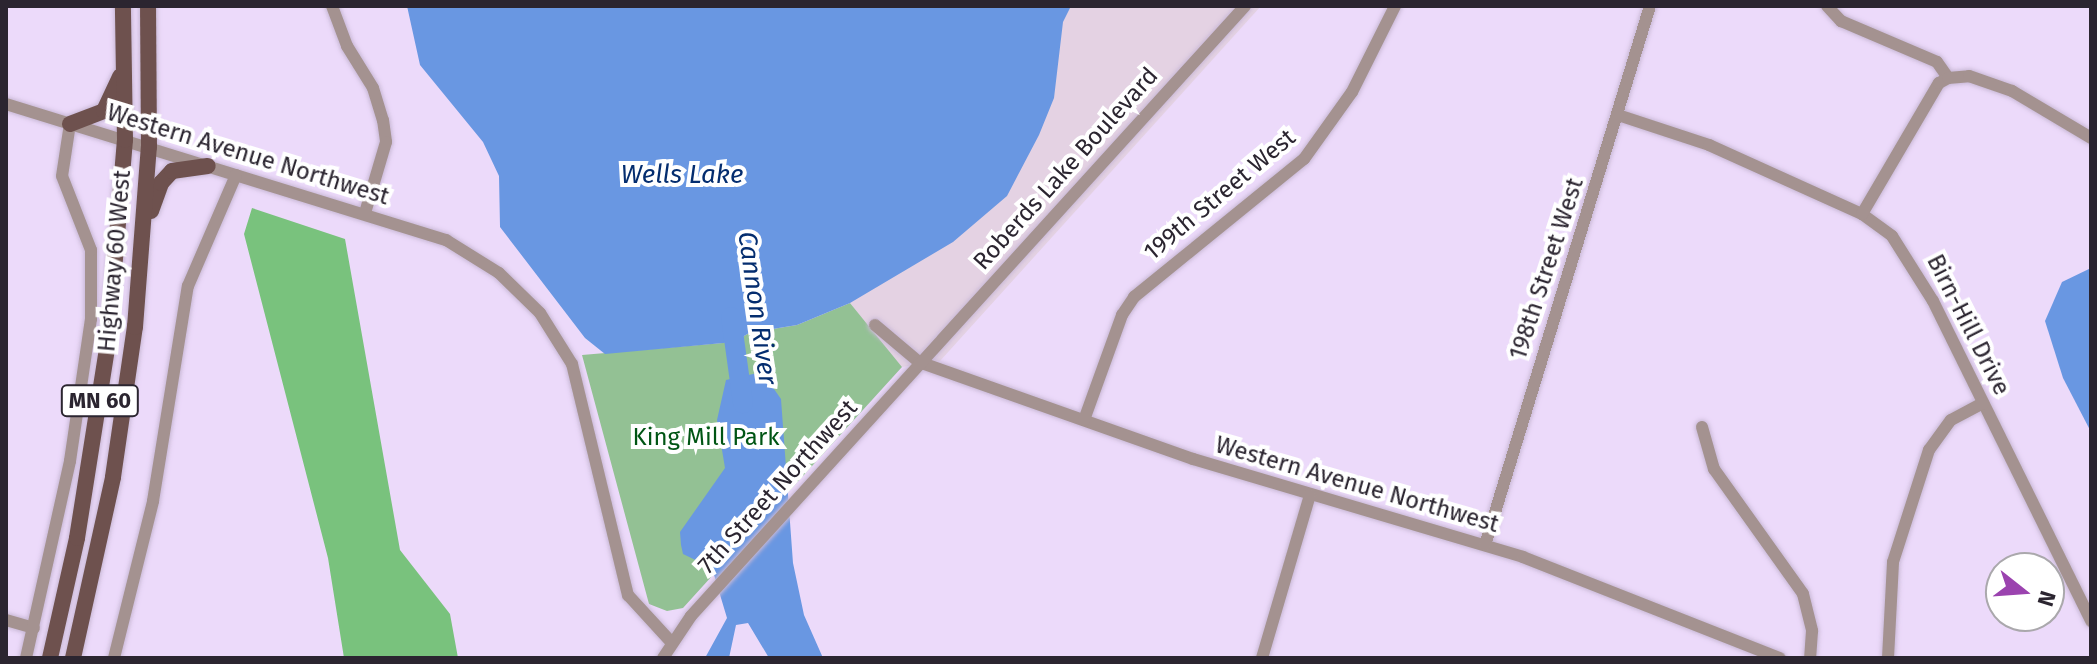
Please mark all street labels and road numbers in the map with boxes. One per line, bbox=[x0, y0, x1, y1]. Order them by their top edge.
street label: Roberds Lake Boulevard bbox=[968, 62, 1164, 276]
street label: Western Avenue Northwest bbox=[103, 98, 393, 212]
street label: 199th Street West bbox=[1138, 123, 1302, 267]
street label: Highway 60 West bbox=[93, 169, 137, 353]
street label: 198th Street West bbox=[1504, 175, 1590, 363]
street label: Birn-Hill Drive bbox=[1920, 250, 2016, 400]
road number: MN 60 bbox=[60, 383, 140, 419]
street label: 7th Street Northwest bbox=[692, 394, 864, 580]
street label: Western Avenue Northwest bbox=[1212, 431, 1502, 539]

